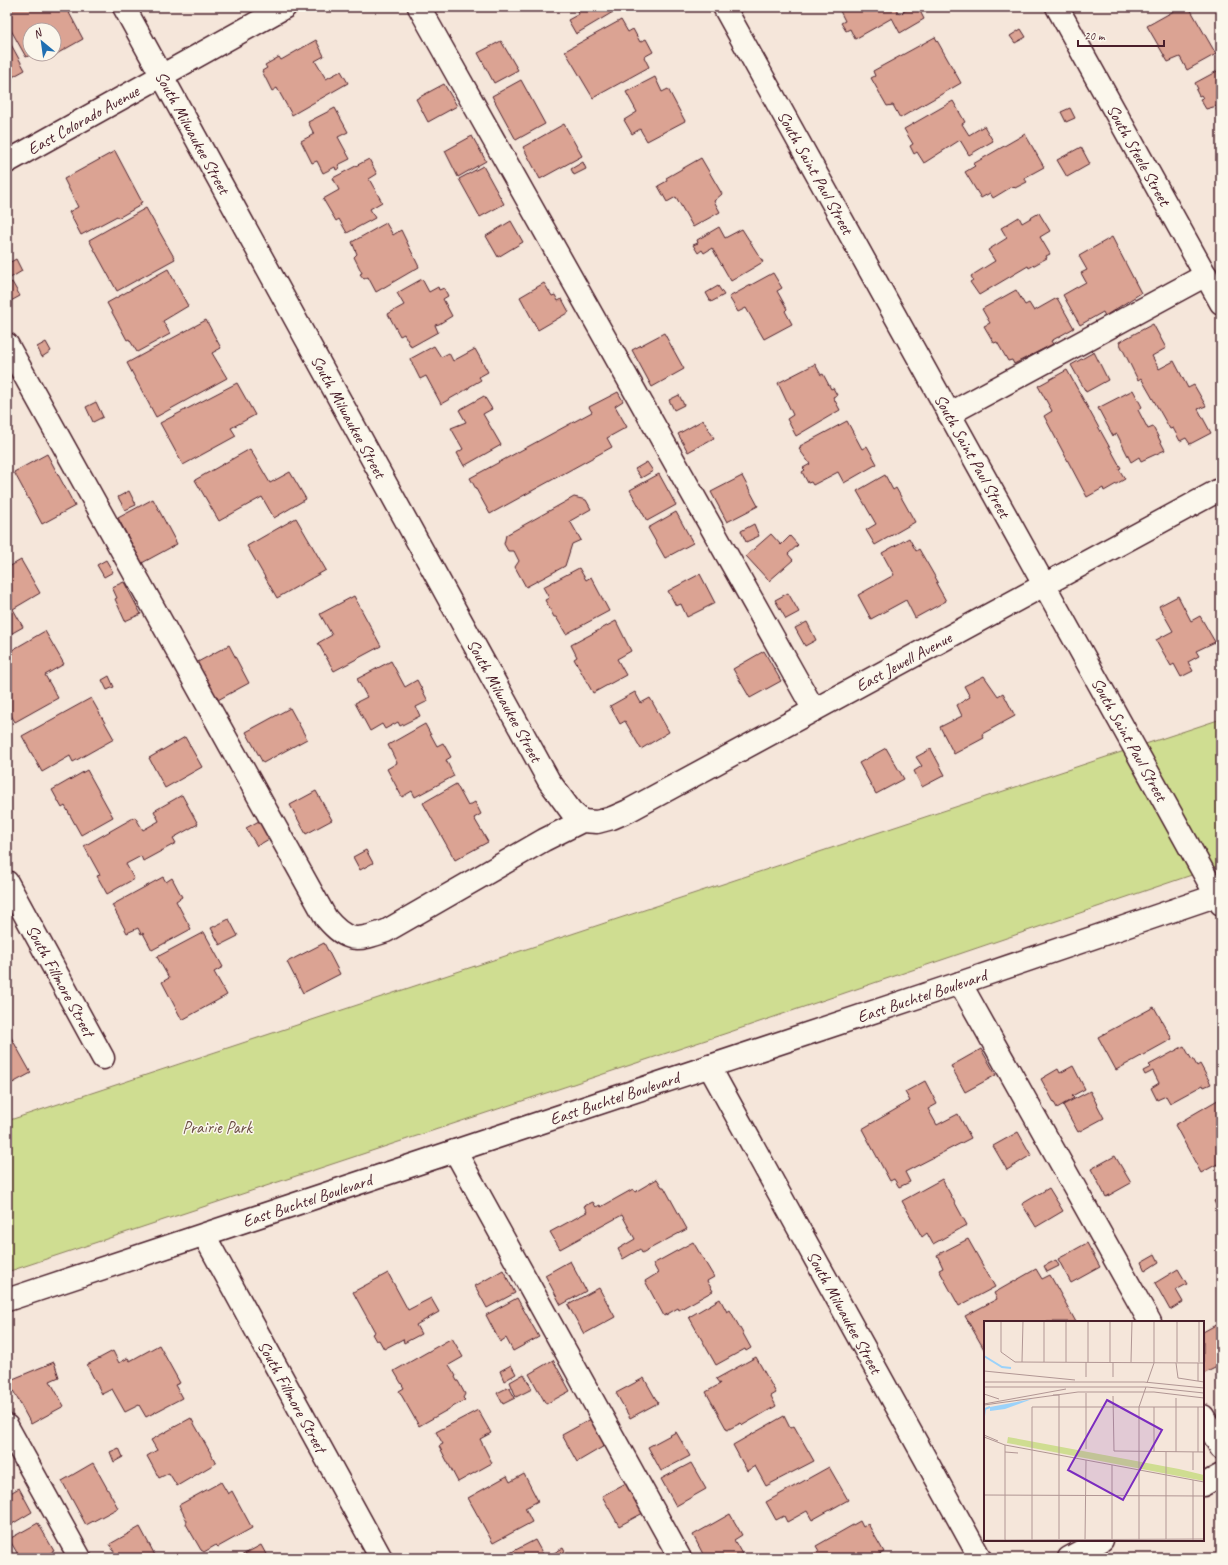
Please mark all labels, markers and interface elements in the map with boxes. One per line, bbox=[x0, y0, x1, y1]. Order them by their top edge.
north arrow bbox=[22, 22, 62, 62]
scale bar bbox=[1078, 22, 1164, 48]
text: N bbox=[31, 24, 45, 41]
text: 20 m bbox=[1084, 28, 1106, 44]
street label: South Milwaukee Street bbox=[151, 67, 236, 199]
street label: East Colorado Avenue bbox=[24, 79, 144, 159]
street label: South Steele Street bbox=[1103, 101, 1176, 211]
street label: South Saint Paul Street bbox=[773, 107, 859, 240]
street label: South Milwaukee Street bbox=[307, 351, 392, 483]
street label: South Saint Paul Street bbox=[930, 390, 1016, 523]
street label: East Jewell Avenue bbox=[852, 626, 956, 696]
street label: South Milwaukee Street bbox=[463, 635, 548, 767]
street label: South Saint Paul Street bbox=[1087, 674, 1173, 807]
street label: South Fillmore Street bbox=[22, 921, 101, 1042]
street label: East Buchtel Boulevard bbox=[854, 964, 991, 1027]
street label: East Buchtel Boulevard bbox=[547, 1066, 684, 1129]
park label: Prairie Park bbox=[182, 1117, 254, 1138]
street label: East Buchtel Boulevard bbox=[239, 1168, 376, 1232]
street label: South Milwaukee Street bbox=[802, 1247, 888, 1379]
inset map bbox=[984, 1321, 1204, 1541]
street label: South Fillmore Street bbox=[253, 1337, 333, 1458]

